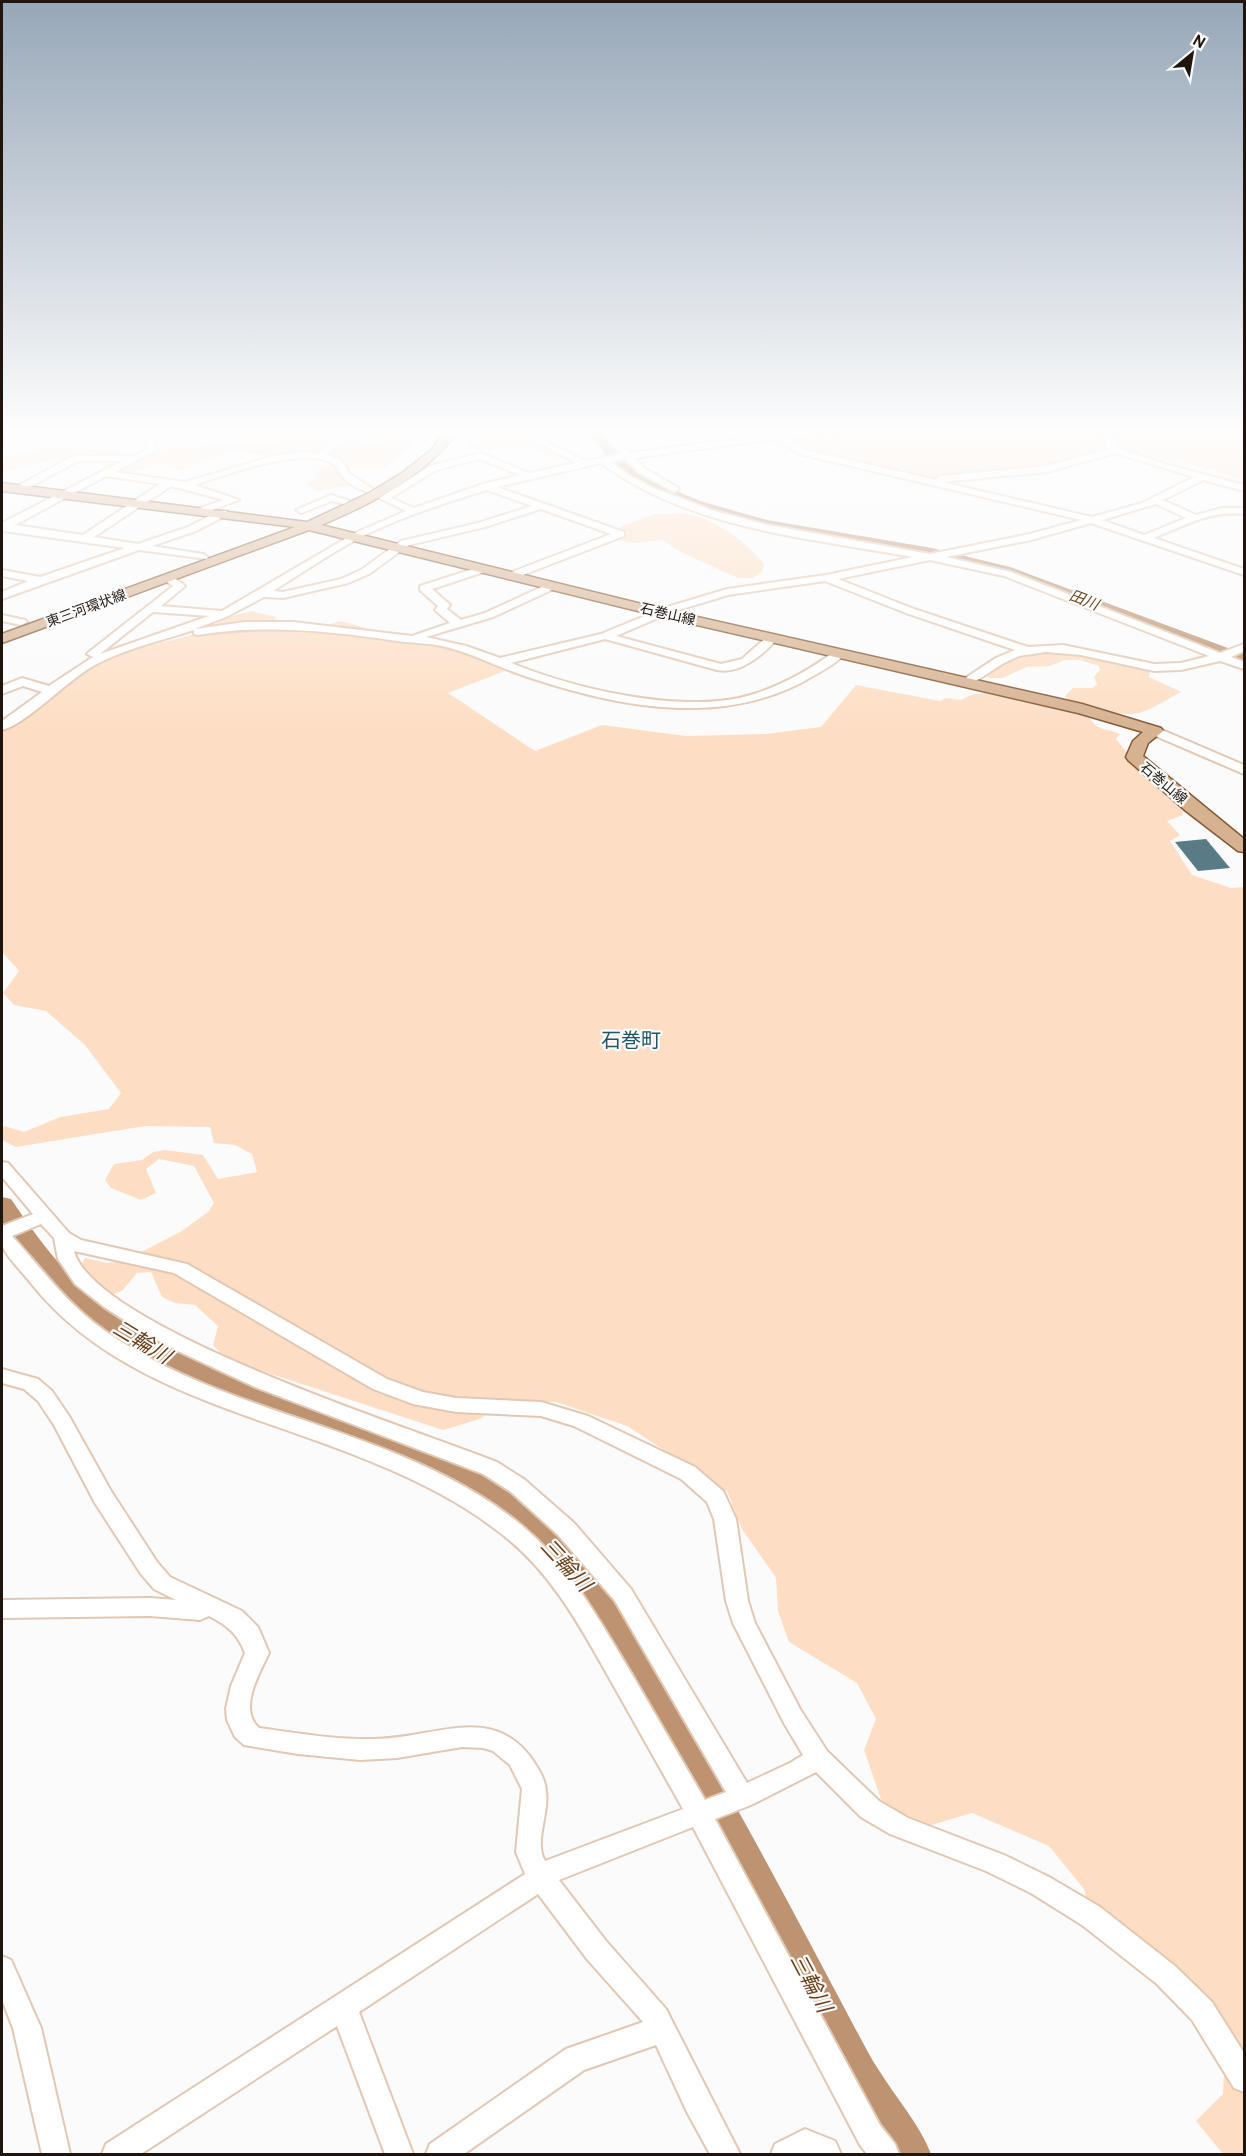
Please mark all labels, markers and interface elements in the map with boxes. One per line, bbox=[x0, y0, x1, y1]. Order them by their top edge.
north arrow bbox=[1162, 24, 1222, 84]
text: N bbox=[1189, 31, 1208, 54]
street label: 東三河環状線 bbox=[44, 586, 129, 632]
water label: 田川 bbox=[1066, 587, 1103, 616]
street label: 石巻山線 bbox=[638, 601, 697, 630]
street label: 石巻山線 bbox=[1136, 760, 1190, 809]
district label: 石巻町 bbox=[601, 1029, 661, 1055]
water label: 三輪川 bbox=[107, 1315, 177, 1372]
water label: 三輪川 bbox=[534, 1534, 598, 1600]
water label: 三輪川 bbox=[783, 1950, 837, 2020]

